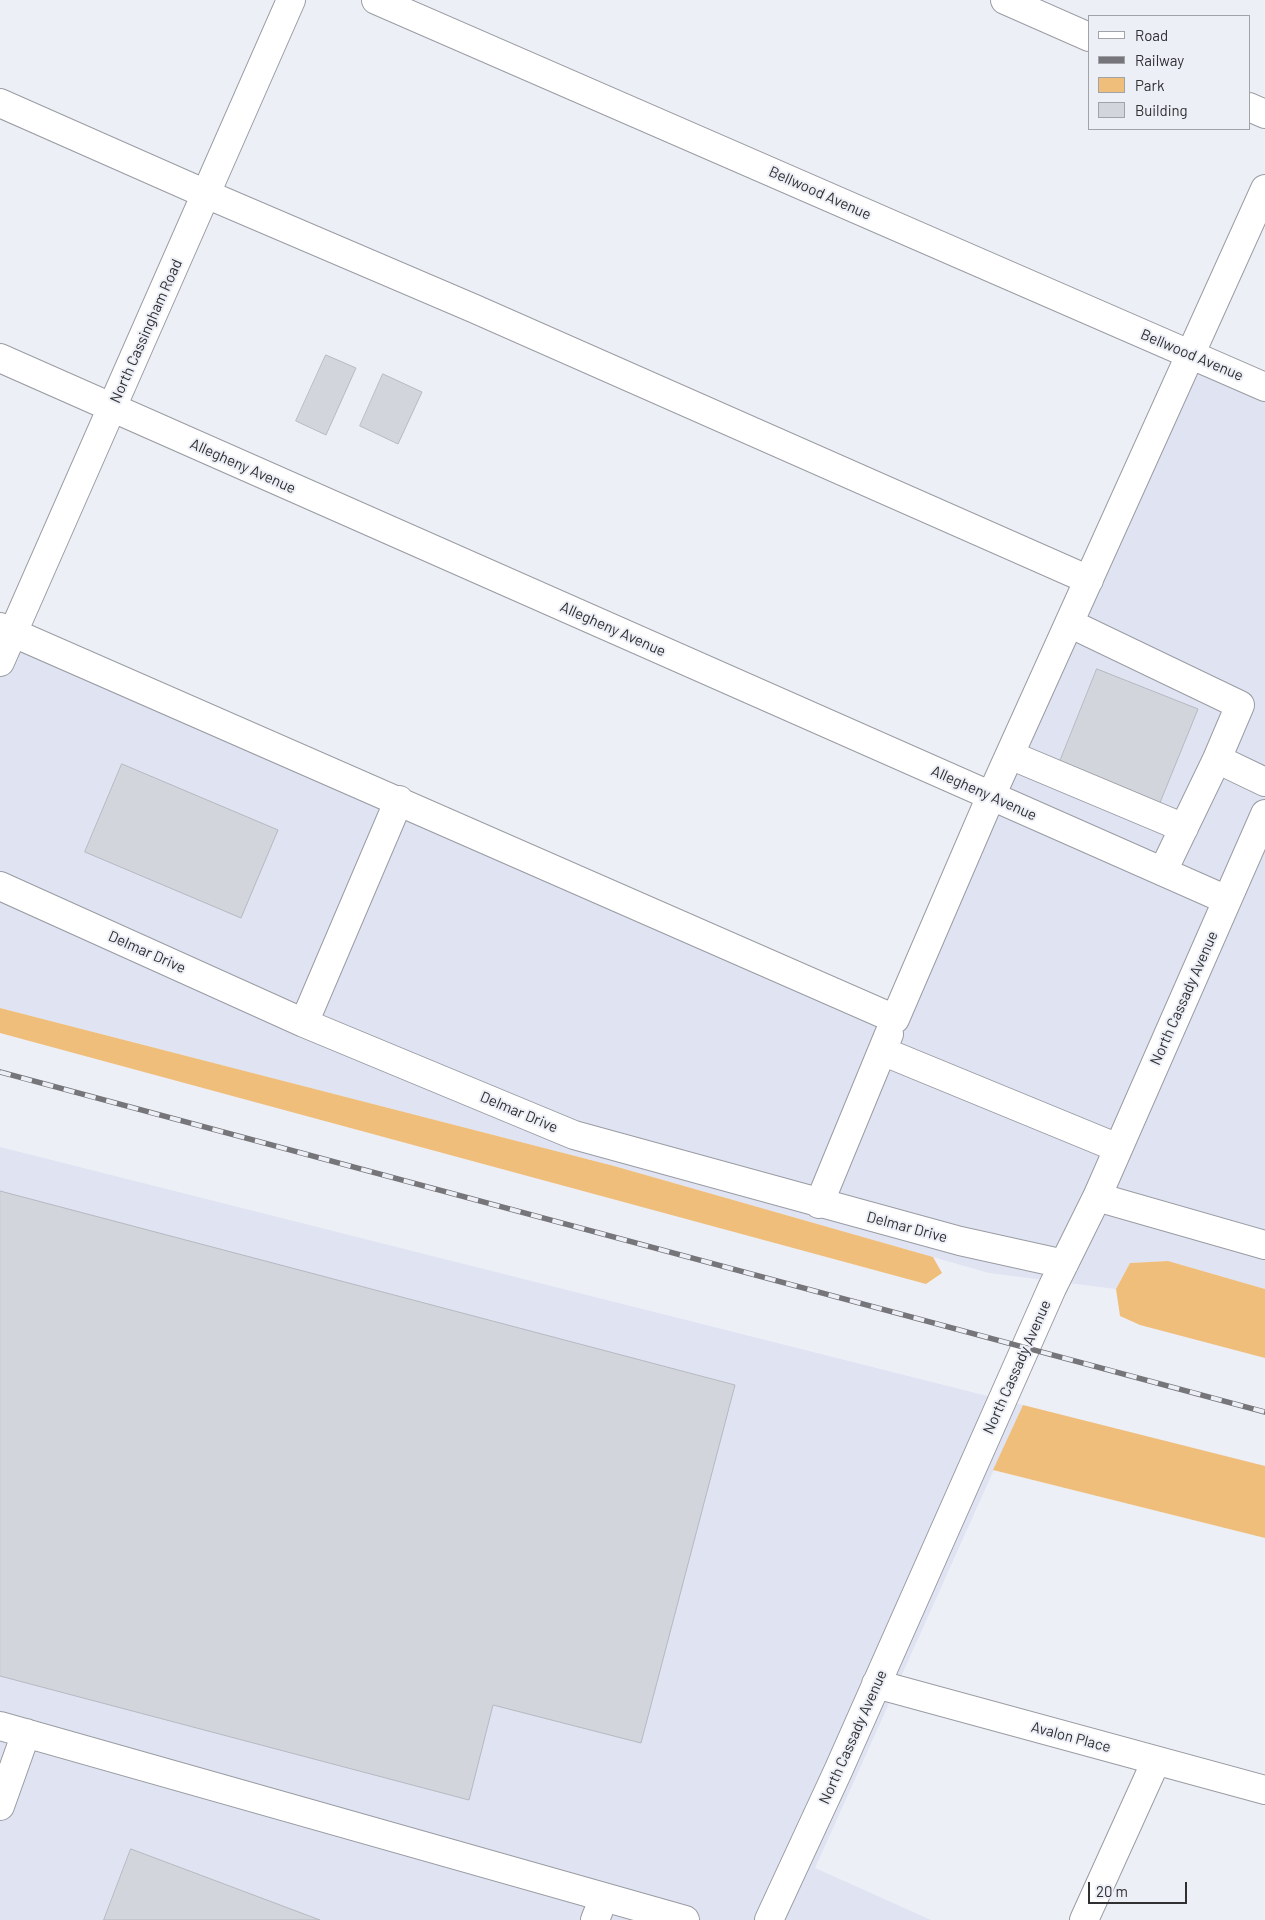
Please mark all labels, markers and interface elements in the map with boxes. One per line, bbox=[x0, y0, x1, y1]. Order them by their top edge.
legend bbox=[1088, 15, 1250, 130]
text: Road bbox=[1135, 26, 1168, 44]
text: Railway bbox=[1135, 51, 1184, 69]
text: Park bbox=[1135, 76, 1164, 94]
text: Building bbox=[1135, 101, 1188, 119]
street label: Bellwood Avenue bbox=[766, 162, 874, 224]
street label: North Cassingham Road bbox=[106, 256, 186, 406]
street label: Bellwood Avenue bbox=[1138, 325, 1246, 385]
street label: Allegheny Avenue bbox=[187, 435, 299, 497]
street label: Allegheny Avenue bbox=[557, 598, 669, 660]
street label: Allegheny Avenue bbox=[928, 762, 1040, 824]
street label: Delmar Drive bbox=[106, 927, 188, 977]
street label: North Cassady Avenue bbox=[1146, 928, 1222, 1068]
street label: Delmar Drive bbox=[477, 1088, 561, 1136]
street label: Delmar Drive bbox=[865, 1208, 949, 1246]
street label: North Cassady Avenue bbox=[979, 1297, 1055, 1437]
street label: North Cassady Avenue bbox=[815, 1667, 891, 1807]
street label: Avalon Place bbox=[1029, 1718, 1113, 1756]
scale bar bbox=[1090, 1872, 1189, 1904]
text: 20 m bbox=[1096, 1882, 1128, 1900]

